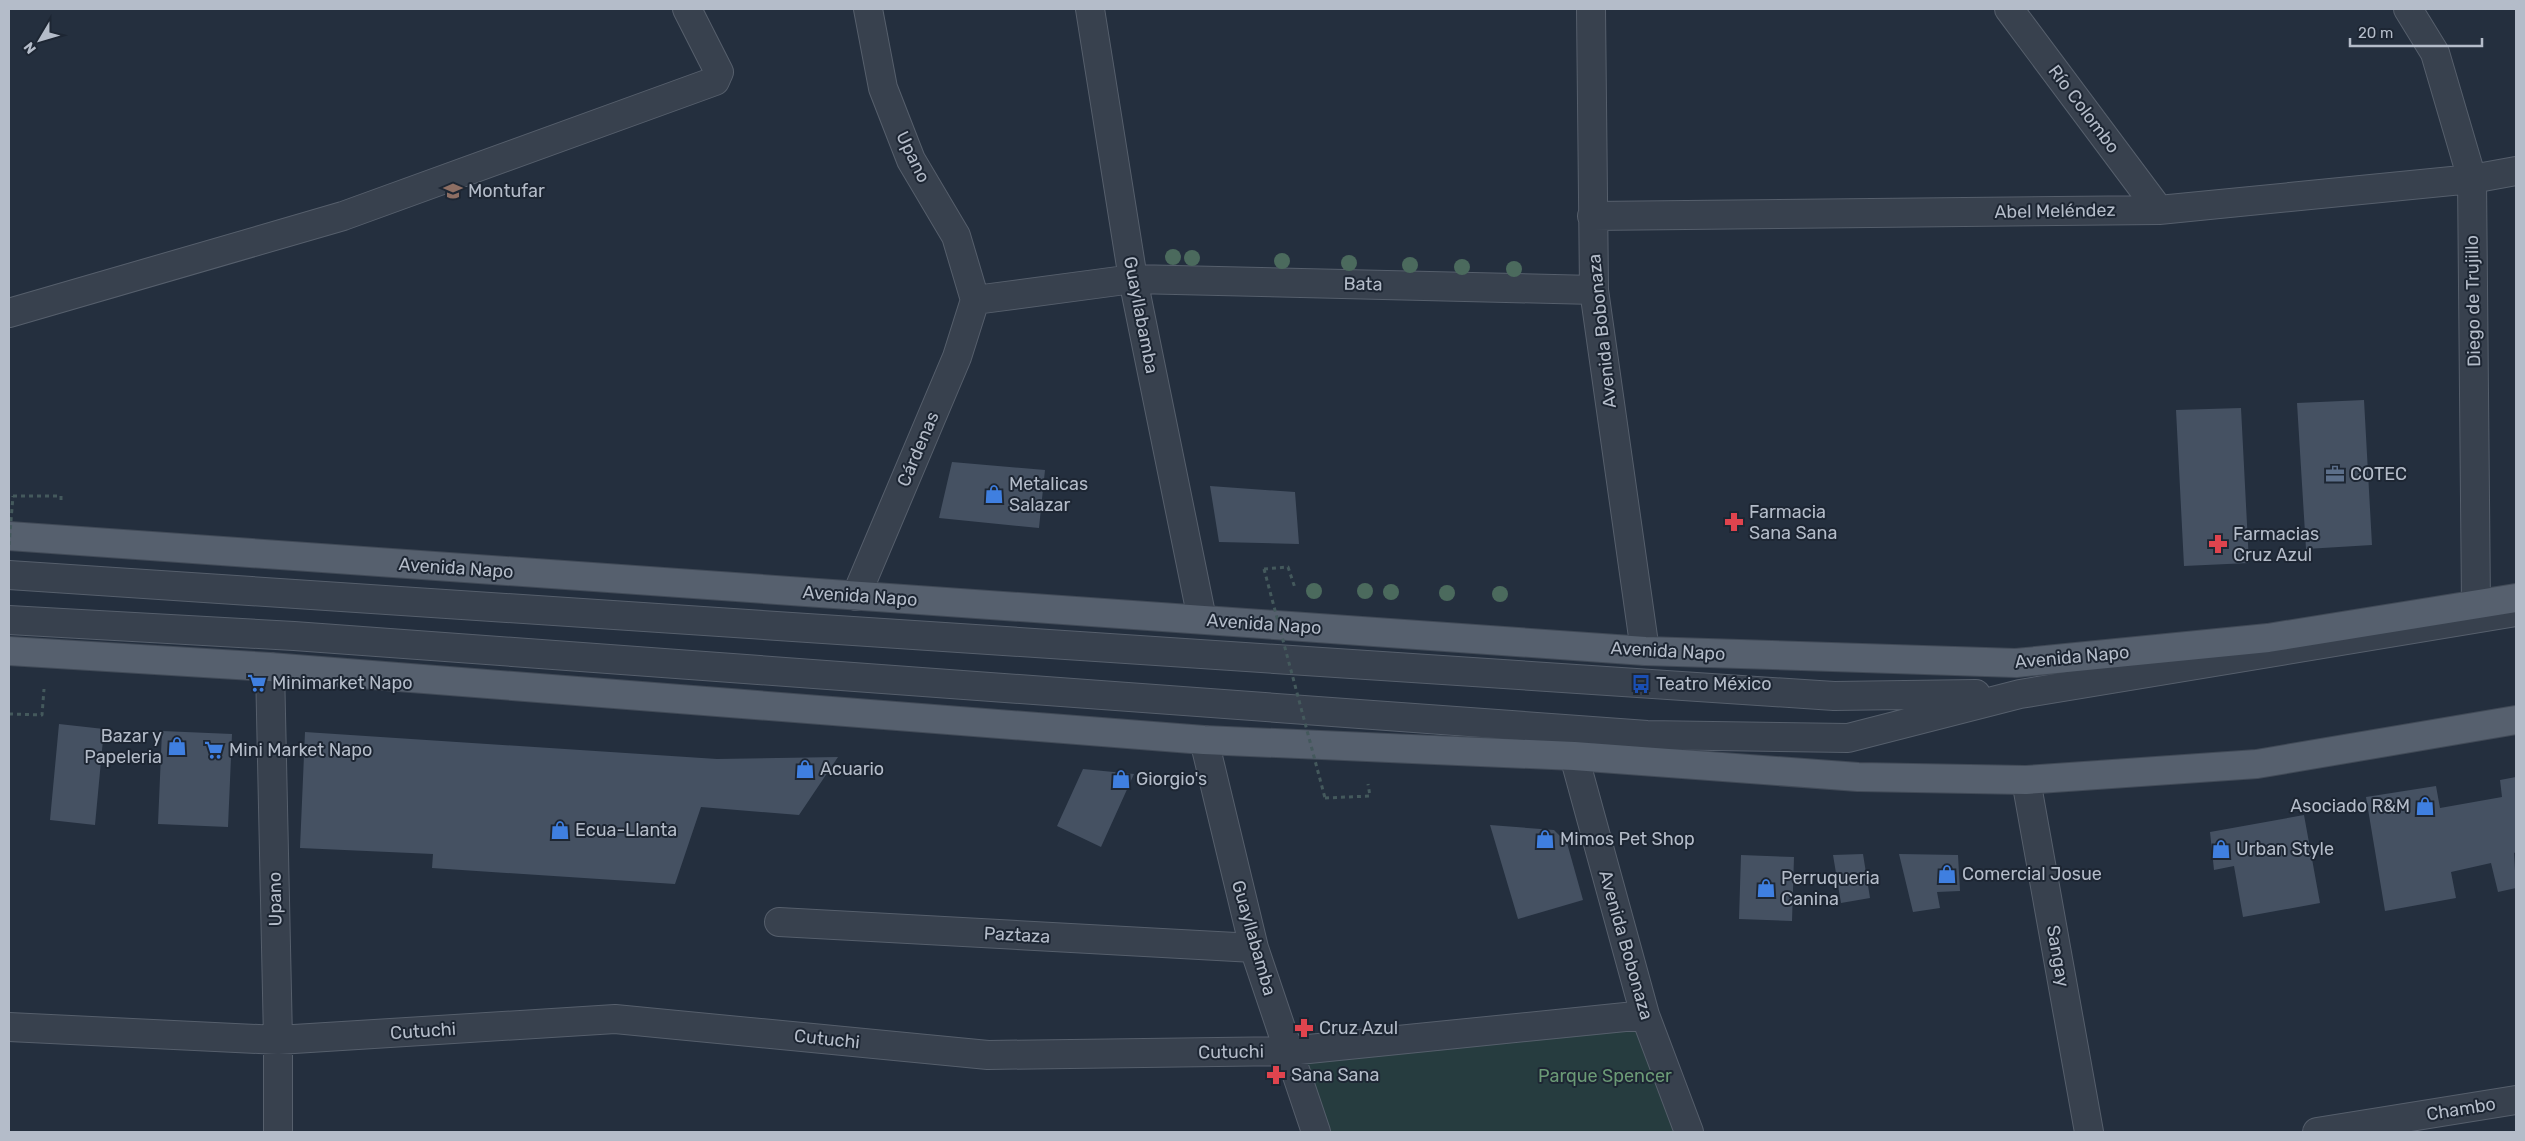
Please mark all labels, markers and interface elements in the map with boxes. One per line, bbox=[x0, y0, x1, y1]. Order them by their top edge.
north arrow bbox=[15, 15, 65, 65]
scale bar bbox=[2350, 15, 2482, 47]
text: 20 m bbox=[2358, 24, 2393, 42]
text: N bbox=[20, 38, 40, 57]
street label: Río Colombo bbox=[2044, 60, 2124, 158]
street label: Upano bbox=[891, 128, 935, 186]
school or university icon: Montufar bbox=[442, 180, 464, 202]
place label: Montufar bbox=[468, 180, 545, 202]
street label: Abel Meléndez bbox=[1994, 199, 2116, 223]
street label: Diego de Trujillo bbox=[2461, 235, 2485, 367]
street label: Avenida Bobonaza bbox=[1583, 253, 1621, 409]
street label: Guayllabamba bbox=[1119, 255, 1163, 375]
street label: Bata bbox=[1343, 273, 1383, 295]
street label: Cárdenas bbox=[892, 408, 944, 490]
office icon: COTEC bbox=[2324, 463, 2346, 485]
place label: COTEC bbox=[2350, 463, 2407, 485]
place label: Metalicas Salazar bbox=[1009, 473, 1088, 516]
shop icon: Metalicas Salazar bbox=[983, 483, 1005, 505]
place label: Farmacia Sana Sana bbox=[1749, 501, 1837, 544]
pharmacy icon: Farmacia Sana Sana bbox=[1723, 511, 1745, 533]
place label: Farmacias Cruz Azul bbox=[2233, 523, 2319, 566]
pharmacy icon: Farmacias Cruz Azul bbox=[2207, 533, 2229, 555]
street label: Avenida Napo bbox=[398, 553, 514, 583]
street label: Avenida Napo bbox=[802, 581, 918, 611]
street label: Avenida Napo bbox=[1206, 609, 1322, 639]
street label: Avenida Napo bbox=[1610, 637, 1726, 665]
street label: Avenida Napo bbox=[2014, 641, 2130, 673]
supermarket icon: Minimarket Napo bbox=[246, 672, 268, 694]
place label: Minimarket Napo bbox=[272, 672, 413, 694]
bus stop icon: Teatro México bbox=[1630, 673, 1652, 695]
place label: Teatro México bbox=[1656, 673, 1772, 695]
place label: Bazar y Papeleria bbox=[84, 725, 162, 768]
shop icon: Bazar y Papeleria bbox=[166, 735, 188, 757]
supermarket icon: Mini Market Napo bbox=[203, 739, 225, 761]
place label: Mini Market Napo bbox=[229, 739, 372, 761]
shop icon: Acuario bbox=[794, 758, 816, 780]
place label: Acuario bbox=[820, 758, 884, 780]
shop icon: Giorgio's bbox=[1110, 768, 1132, 790]
place label: Giorgio's bbox=[1136, 768, 1207, 790]
place label: Asociado R&M bbox=[2290, 795, 2410, 817]
shop icon: Asociado R&M bbox=[2414, 795, 2436, 817]
shop icon: Ecua-Llanta bbox=[549, 819, 571, 841]
place label: Ecua-Llanta bbox=[575, 819, 677, 841]
shop icon: Mimos Pet Shop bbox=[1534, 828, 1556, 850]
place label: Mimos Pet Shop bbox=[1560, 828, 1695, 850]
shop icon: Urban Style bbox=[2210, 838, 2232, 860]
place label: Urban Style bbox=[2236, 838, 2334, 860]
shop icon: Comercial Josue bbox=[1936, 863, 1958, 885]
place label: Comercial Josue bbox=[1962, 863, 2102, 885]
place label: Perruqueria Canina bbox=[1781, 867, 1880, 910]
street label: Avenida Bobonaza bbox=[1594, 868, 1658, 1022]
street label: Upano bbox=[264, 872, 286, 926]
shop icon: Perruqueria Canina bbox=[1755, 877, 1777, 899]
street label: Guayllabamba bbox=[1227, 878, 1281, 998]
street label: Paztaza bbox=[983, 922, 1051, 948]
street label: Sangay bbox=[2042, 923, 2074, 989]
pharmacy icon: Cruz Azul bbox=[1293, 1017, 1315, 1039]
place label: Cruz Azul bbox=[1319, 1017, 1398, 1039]
street label: Cutuchi bbox=[389, 1018, 457, 1044]
street label: Cutuchi bbox=[793, 1025, 861, 1053]
street label: Cutuchi bbox=[1198, 1040, 1264, 1064]
pharmacy icon: Sana Sana bbox=[1265, 1064, 1287, 1086]
place label: Sana Sana bbox=[1291, 1064, 1379, 1086]
park label: Parque Spencer bbox=[1538, 1065, 1672, 1087]
street label: Chambo bbox=[2425, 1093, 2497, 1125]

